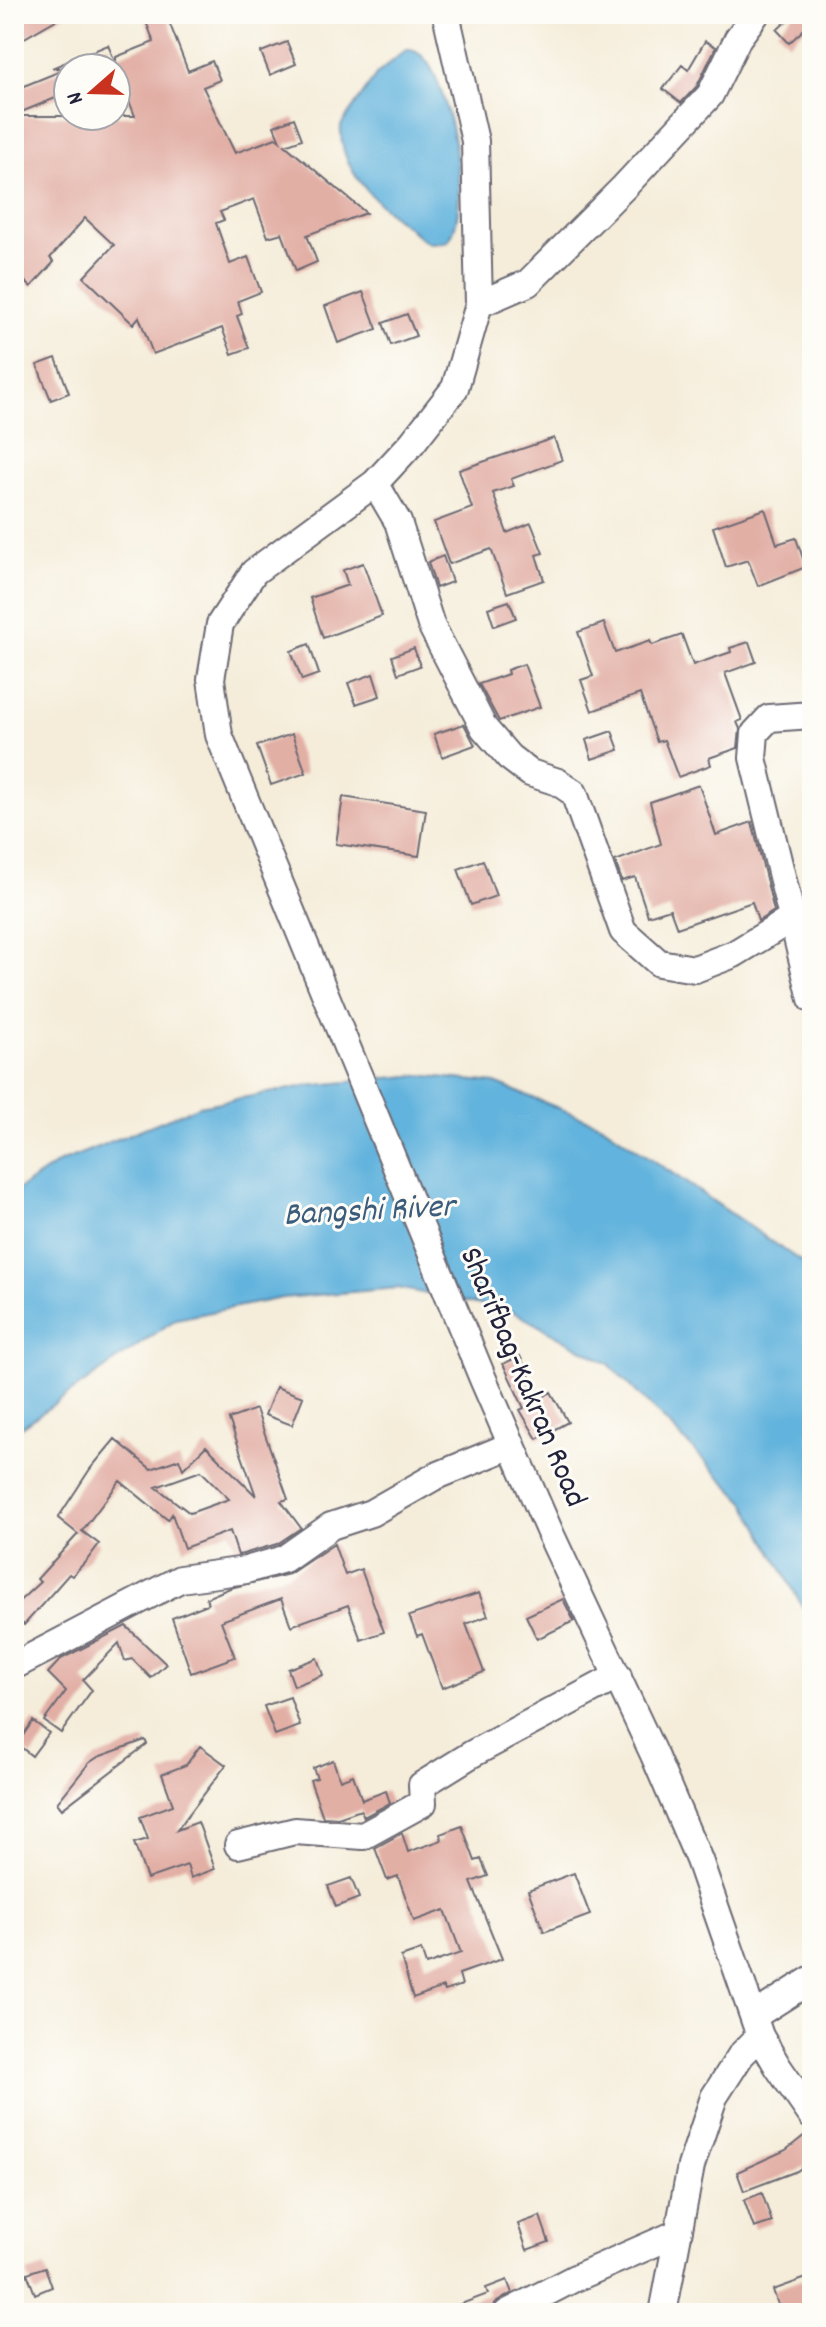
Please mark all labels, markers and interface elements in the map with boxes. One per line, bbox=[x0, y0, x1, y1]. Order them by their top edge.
north arrow bbox=[52, 52, 132, 132]
text: N bbox=[60, 87, 93, 108]
water label: Bangshi River bbox=[282, 1184, 459, 1242]
street label: Sharifbag-Kakran Road bbox=[445, 1241, 597, 1515]

